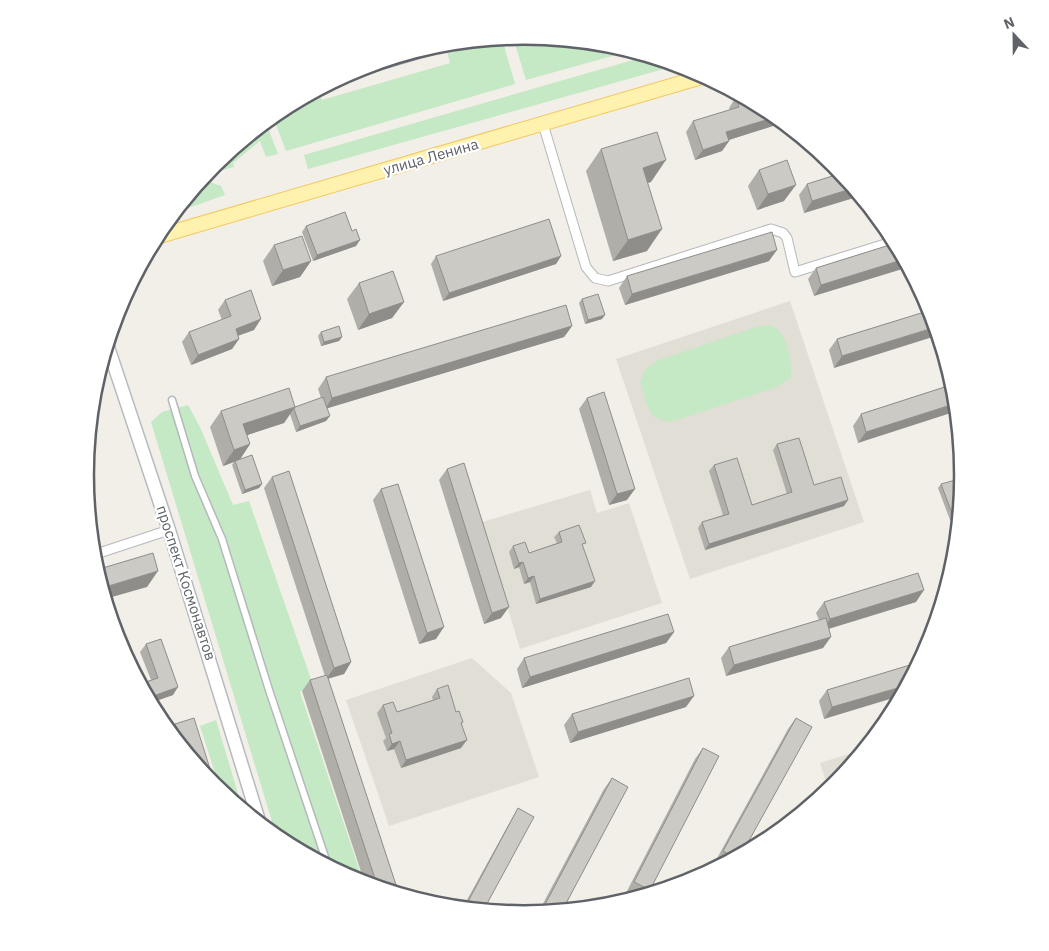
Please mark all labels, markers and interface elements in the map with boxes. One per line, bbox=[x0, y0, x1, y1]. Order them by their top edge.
north arrow bbox=[989, 10, 1039, 60]
text: N bbox=[1001, 13, 1017, 33]
street label: улица Ленина bbox=[381, 134, 481, 179]
street label: проспект Космонавтов bbox=[152, 503, 221, 663]

